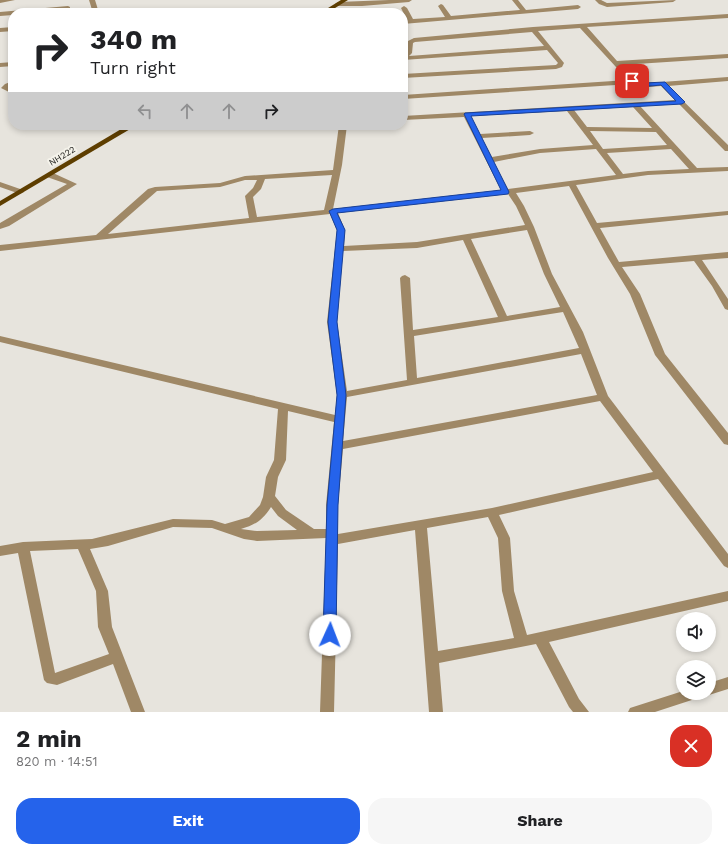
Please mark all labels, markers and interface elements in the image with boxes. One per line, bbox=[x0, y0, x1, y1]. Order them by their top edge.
text: 340 m bbox=[90, 23, 177, 56]
icon: right bbox=[24, 24, 76, 76]
text: Turn right bbox=[90, 57, 176, 78]
pin bbox=[615, 64, 649, 98]
icon: arrive bbox=[621, 70, 643, 92]
icon: left bbox=[134, 100, 156, 122]
icon: ahead bbox=[176, 100, 198, 122]
icon: ahead bbox=[218, 100, 240, 122]
icon: right bbox=[260, 100, 282, 122]
street label: NH222 bbox=[47, 144, 77, 168]
map controls bbox=[676, 612, 716, 700]
button: sound bbox=[676, 612, 716, 652]
position arrow bbox=[309, 614, 351, 656]
button: layers bbox=[676, 660, 716, 700]
text: 2 min bbox=[16, 725, 82, 753]
button: close bbox=[670, 725, 712, 767]
text: 820 m · 14:51 bbox=[16, 754, 98, 769]
button: Exit bbox=[16, 798, 360, 844]
button: Share bbox=[368, 798, 712, 844]

